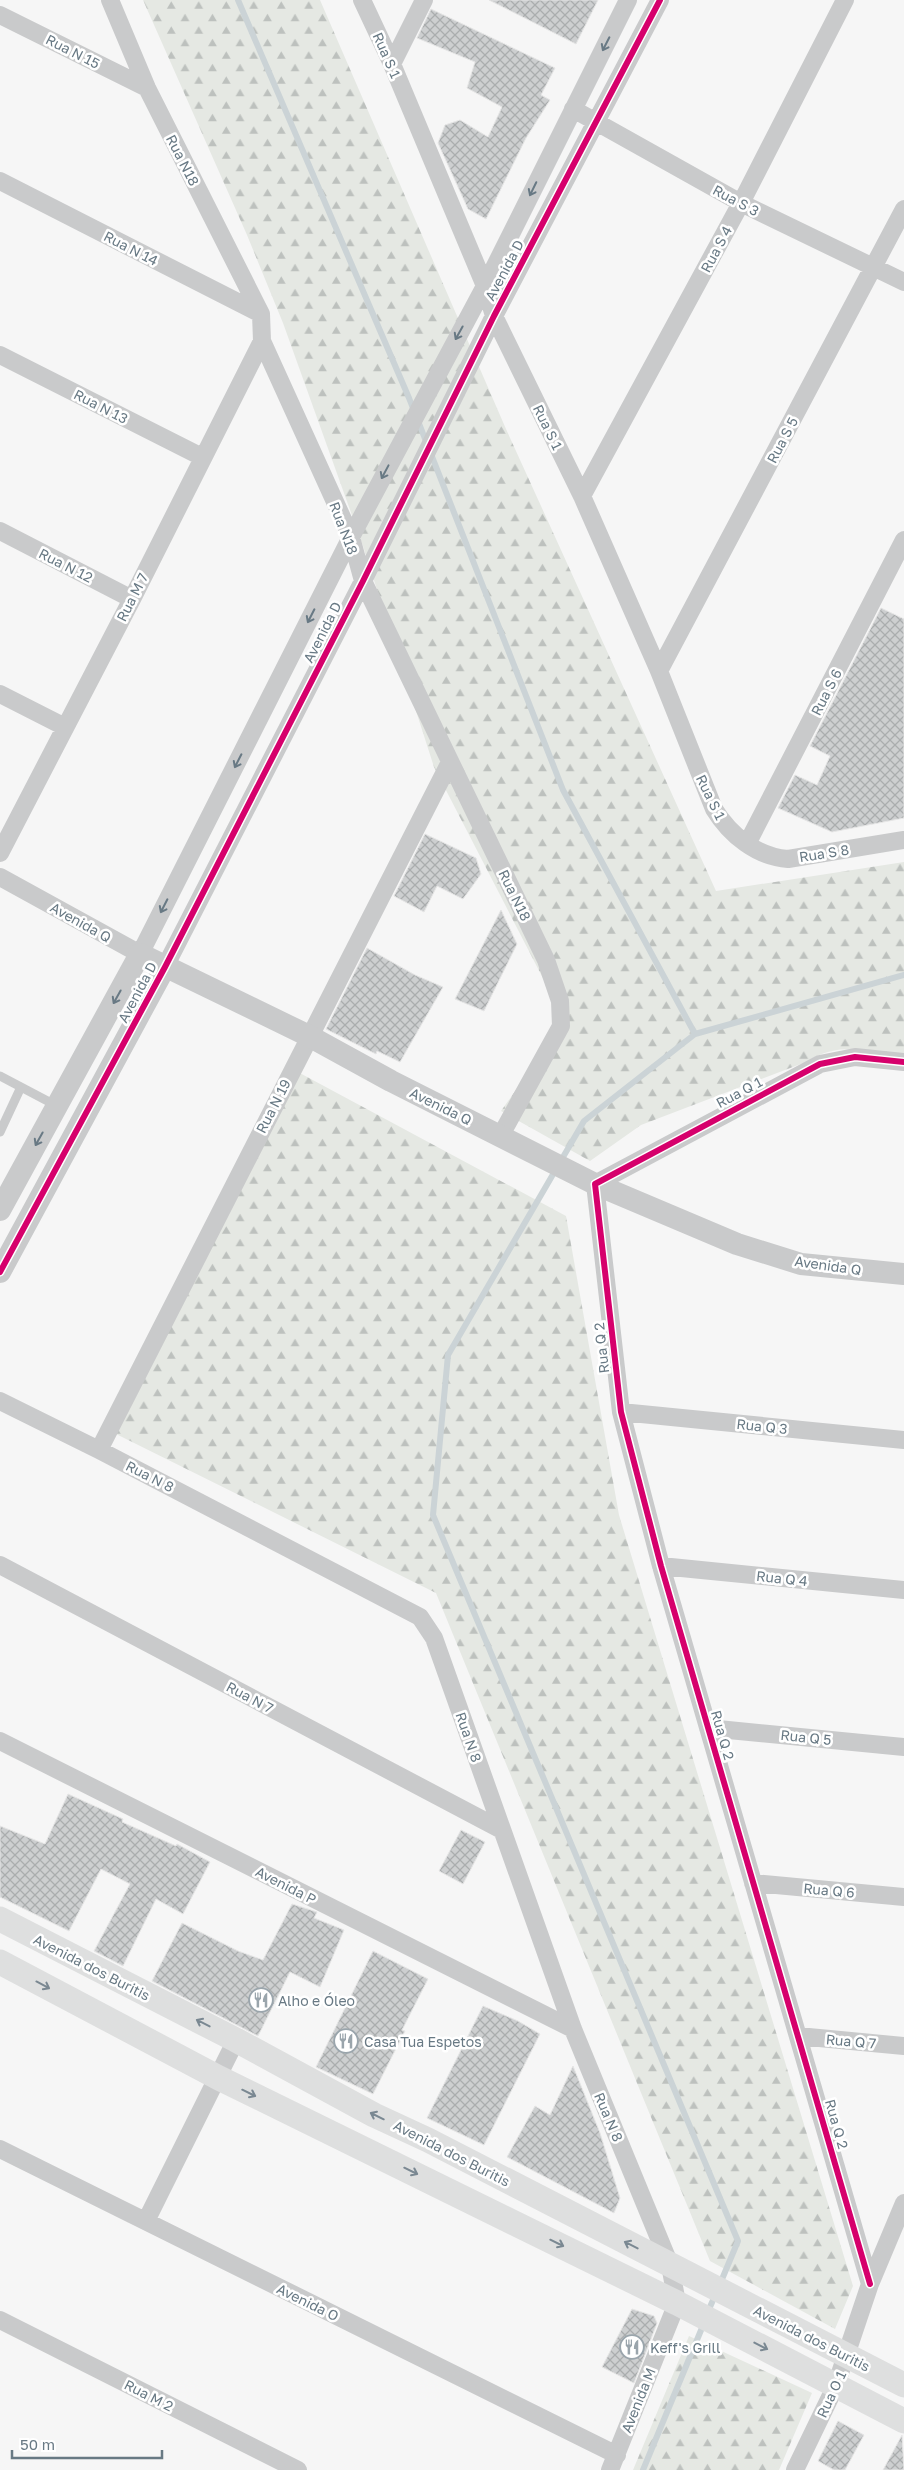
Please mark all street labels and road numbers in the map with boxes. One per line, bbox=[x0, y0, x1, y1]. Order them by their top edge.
street label: Rua S 1 bbox=[369, 29, 405, 81]
street label: Rua N 15 bbox=[43, 30, 103, 72]
street label: Rua N18 bbox=[163, 132, 203, 188]
street label: Rua S 3 bbox=[710, 181, 762, 219]
street label: Rua S 4 bbox=[697, 223, 735, 275]
street label: Rua N 14 bbox=[101, 227, 161, 269]
street label: Avenida D bbox=[481, 237, 527, 303]
street label: Rua N 13 bbox=[71, 385, 131, 427]
street label: Rua S 1 bbox=[530, 402, 566, 453]
street label: Rua S 5 bbox=[763, 414, 801, 466]
street label: Rua N18 bbox=[326, 499, 362, 557]
street label: Rua N 12 bbox=[36, 544, 96, 586]
street label: Rua M 7 bbox=[113, 570, 151, 624]
street label: Avenida D bbox=[299, 599, 345, 665]
street label: Rua S 6 bbox=[807, 666, 845, 718]
street label: Rua S 1 bbox=[693, 772, 729, 823]
street label: Rua S 8 bbox=[798, 841, 850, 865]
street label: Rua N18 bbox=[495, 867, 535, 923]
street label: Avenida Q bbox=[48, 898, 114, 946]
street label: Avenida D bbox=[114, 959, 160, 1025]
street label: Rua Q 1 bbox=[713, 1073, 765, 1111]
street label: Rua N 19 bbox=[252, 1076, 294, 1136]
street label: Avenida Q bbox=[407, 1084, 475, 1128]
street label: Avenida Q bbox=[794, 1252, 862, 1278]
street label: Rua Q 2 bbox=[590, 1322, 612, 1374]
street label: Rua Q 3 bbox=[736, 1415, 788, 1437]
street label: Rua N 8 bbox=[123, 1457, 177, 1495]
street label: Rua Q 4 bbox=[755, 1567, 809, 1589]
street label: Rua N 7 bbox=[224, 1678, 276, 1716]
street label: Rua Q 2 bbox=[708, 1708, 738, 1762]
street label: Rua N 8 bbox=[453, 1710, 485, 1764]
street label: Rua Q 5 bbox=[780, 1726, 832, 1748]
street label: Avenida P bbox=[253, 1862, 319, 1908]
street label: Rua Q 6 bbox=[803, 1879, 855, 1901]
street label: Avenida dos Buritis bbox=[31, 1930, 153, 2004]
street label: Rua Q 7 bbox=[825, 2030, 877, 2052]
street label: Rua N 8 bbox=[591, 2090, 627, 2144]
street label: Rua Q 2 bbox=[822, 2097, 852, 2151]
street label: Avenida dos Buritis bbox=[391, 2116, 513, 2190]
street label: Avenida O bbox=[274, 2280, 342, 2324]
street label: Avenida dos Buritis bbox=[751, 2301, 873, 2375]
street label: Avenida M bbox=[617, 2365, 659, 2435]
street label: Rua O 1 bbox=[813, 2368, 849, 2420]
street label: Rua M 2 bbox=[122, 2375, 176, 2415]

